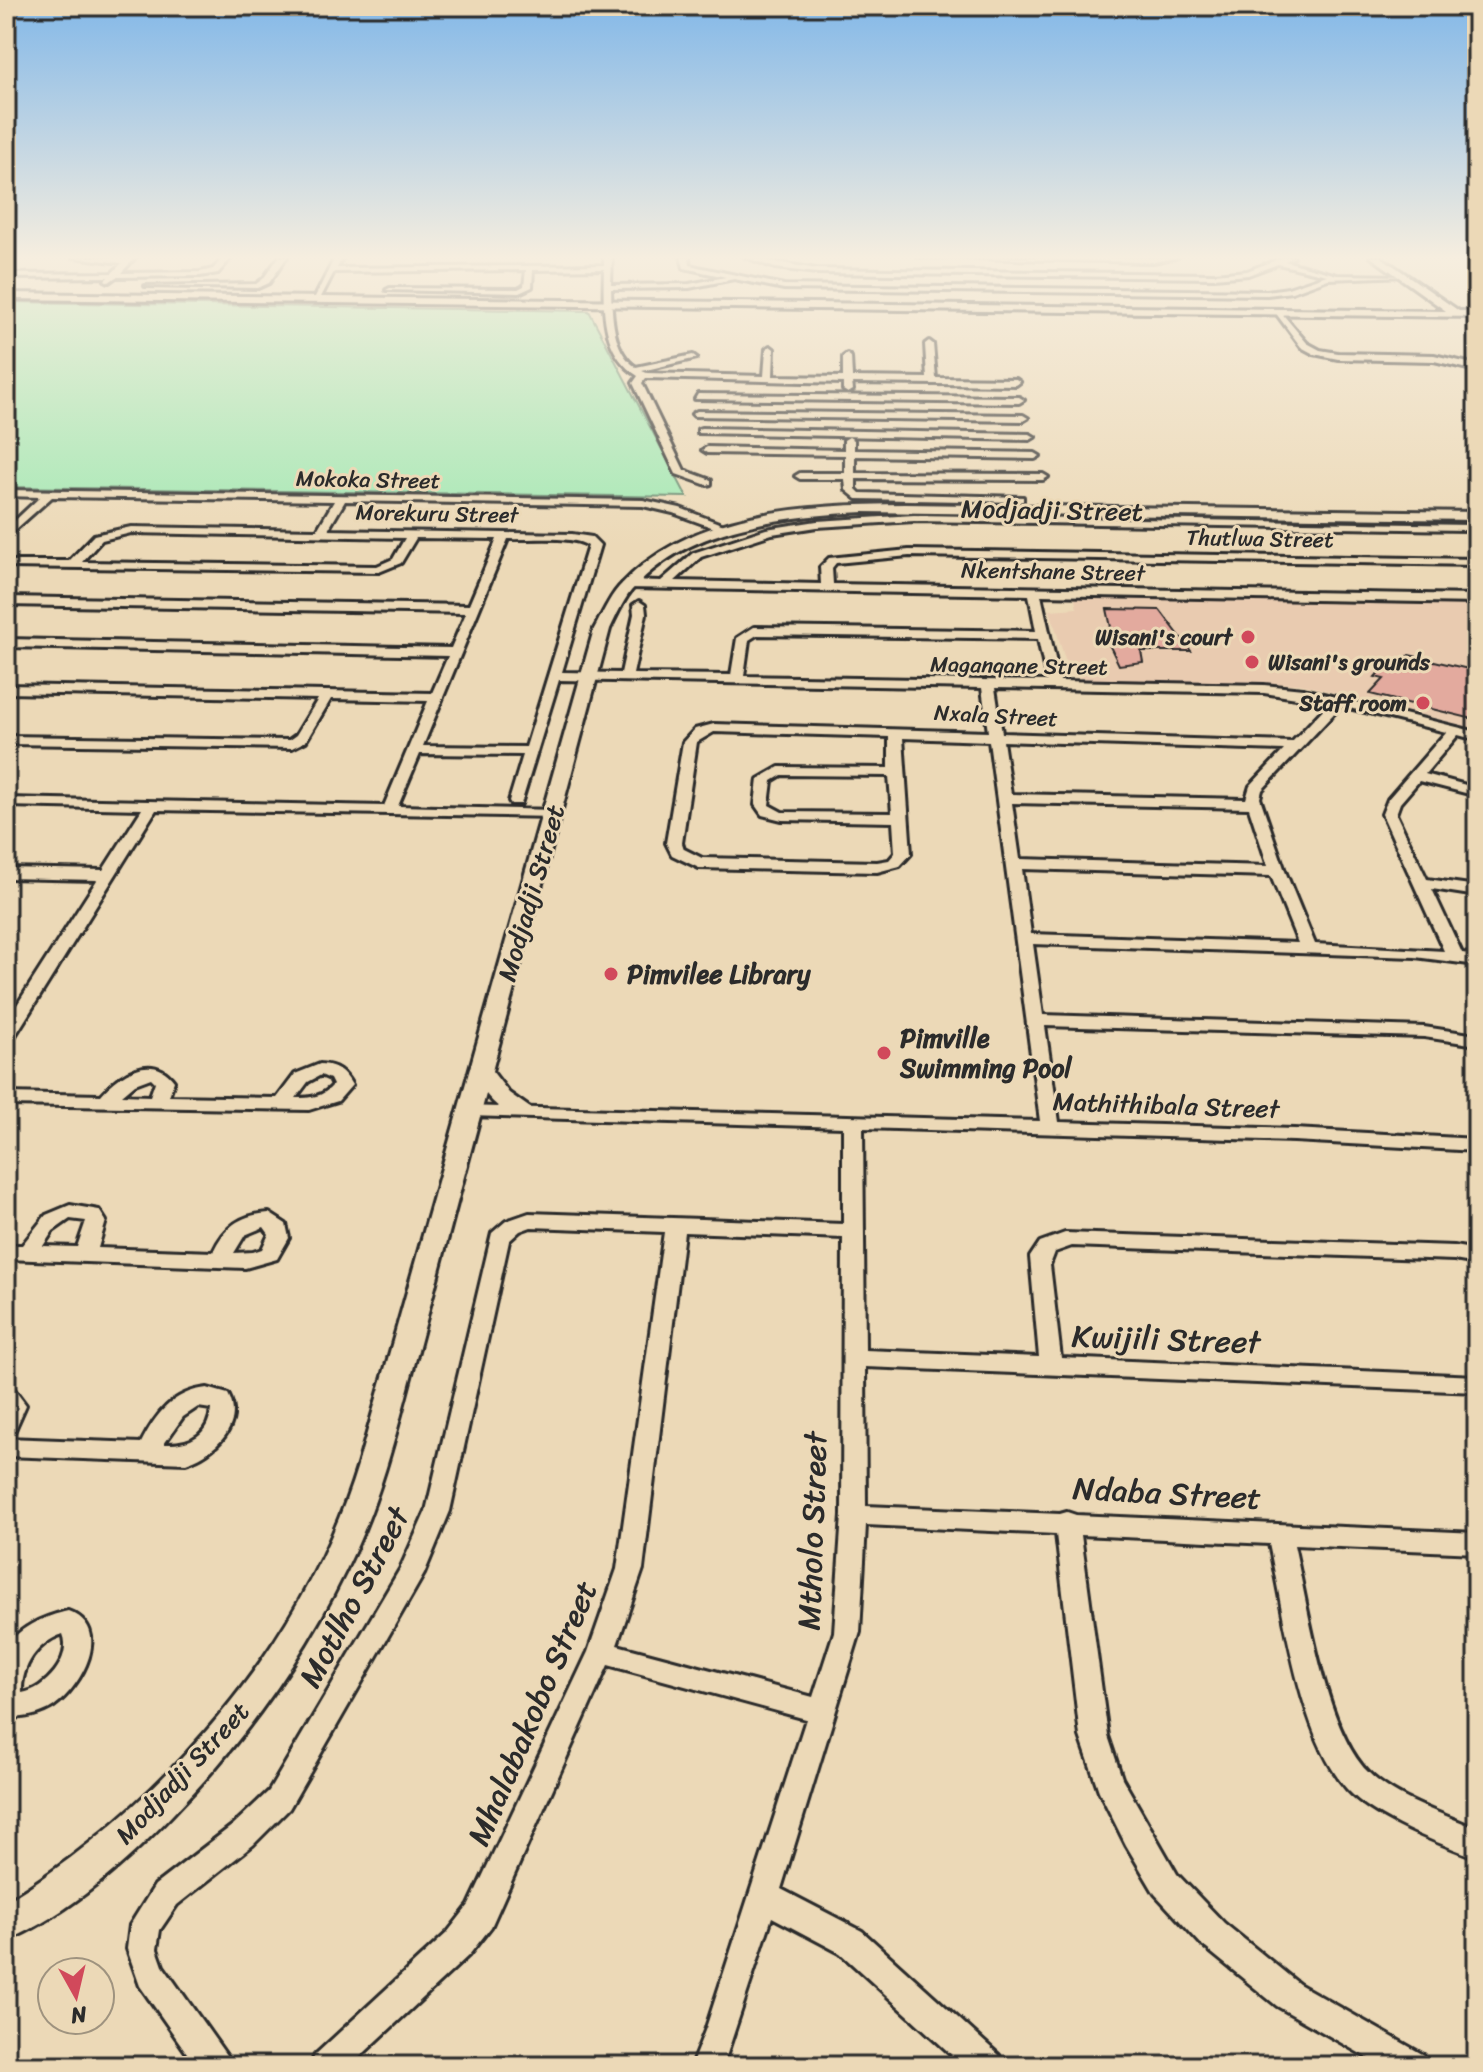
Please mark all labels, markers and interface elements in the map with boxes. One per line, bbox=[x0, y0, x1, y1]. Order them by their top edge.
street label: Mokoka Street bbox=[295, 459, 441, 500]
street label: Modjadji Street bbox=[961, 485, 1143, 535]
street label: Morekuru Street bbox=[355, 493, 520, 534]
street label: Thutlwa Street bbox=[1186, 518, 1334, 559]
street label: Nkentshane Street bbox=[961, 550, 1146, 593]
place label: Wisani's court bbox=[1095, 618, 1233, 657]
marker: Wisani's court bbox=[1239, 628, 1257, 646]
place label: Wisani's grounds bbox=[1268, 643, 1431, 682]
street label: Maganqane Street bbox=[930, 644, 1109, 687]
marker: Wisani's grounds bbox=[1243, 653, 1261, 671]
place label: Staff room bbox=[1298, 684, 1407, 723]
street label: Nxala Street bbox=[933, 693, 1059, 738]
marker: Staff room bbox=[1414, 694, 1432, 712]
street label: Modjadji Street bbox=[484, 799, 578, 987]
place label: Pimvilee Library bbox=[627, 951, 811, 997]
marker: Pimvilee Library bbox=[602, 965, 620, 983]
place label: Pimville Swimming Pool bbox=[899, 1015, 1073, 1091]
marker: Pimville Swimming Pool bbox=[875, 1044, 893, 1062]
street label: Mathithibala Street bbox=[1052, 1078, 1282, 1132]
street label: Kwijili Street bbox=[1071, 1308, 1262, 1371]
street label: Mtholo Street bbox=[781, 1430, 844, 1631]
street label: Ndaba Street bbox=[1071, 1460, 1263, 1527]
street label: Motlho Street bbox=[283, 1495, 427, 1698]
street label: Mhalabakobo Street bbox=[451, 1571, 614, 1855]
street label: Modjadji Street bbox=[103, 1691, 261, 1855]
north arrow bbox=[36, 1956, 116, 2036]
text: N bbox=[68, 1995, 90, 2036]

